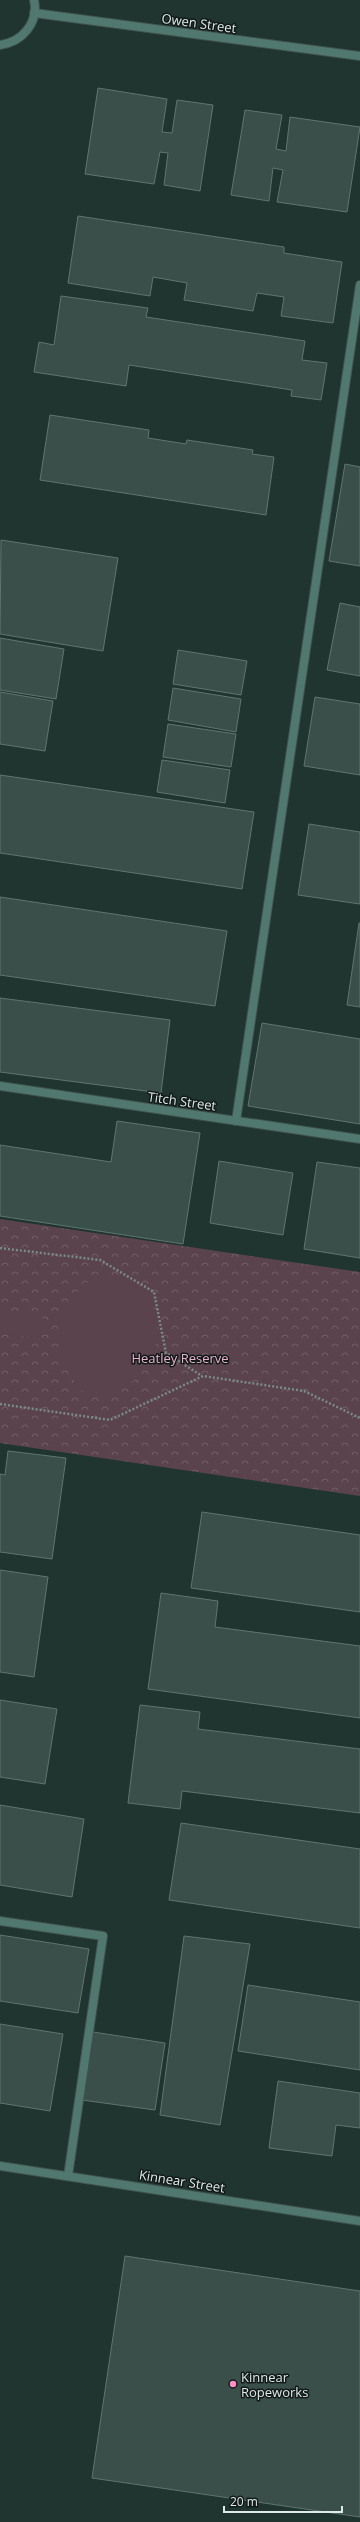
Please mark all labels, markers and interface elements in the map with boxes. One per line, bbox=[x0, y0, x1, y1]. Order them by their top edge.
street label: Owen Street bbox=[161, 9, 238, 37]
street label: Titch Street bbox=[147, 1087, 218, 1115]
park label: Heatley Reserve bbox=[131, 1349, 229, 1367]
street label: Kinnear Street bbox=[138, 2165, 227, 2197]
place label: Kinnear Ropeworks bbox=[241, 2368, 308, 2401]
marker: Kinnear Ropeworks bbox=[228, 2379, 238, 2389]
scale bar bbox=[224, 2488, 342, 2514]
text: 20 m bbox=[230, 2493, 258, 2510]

